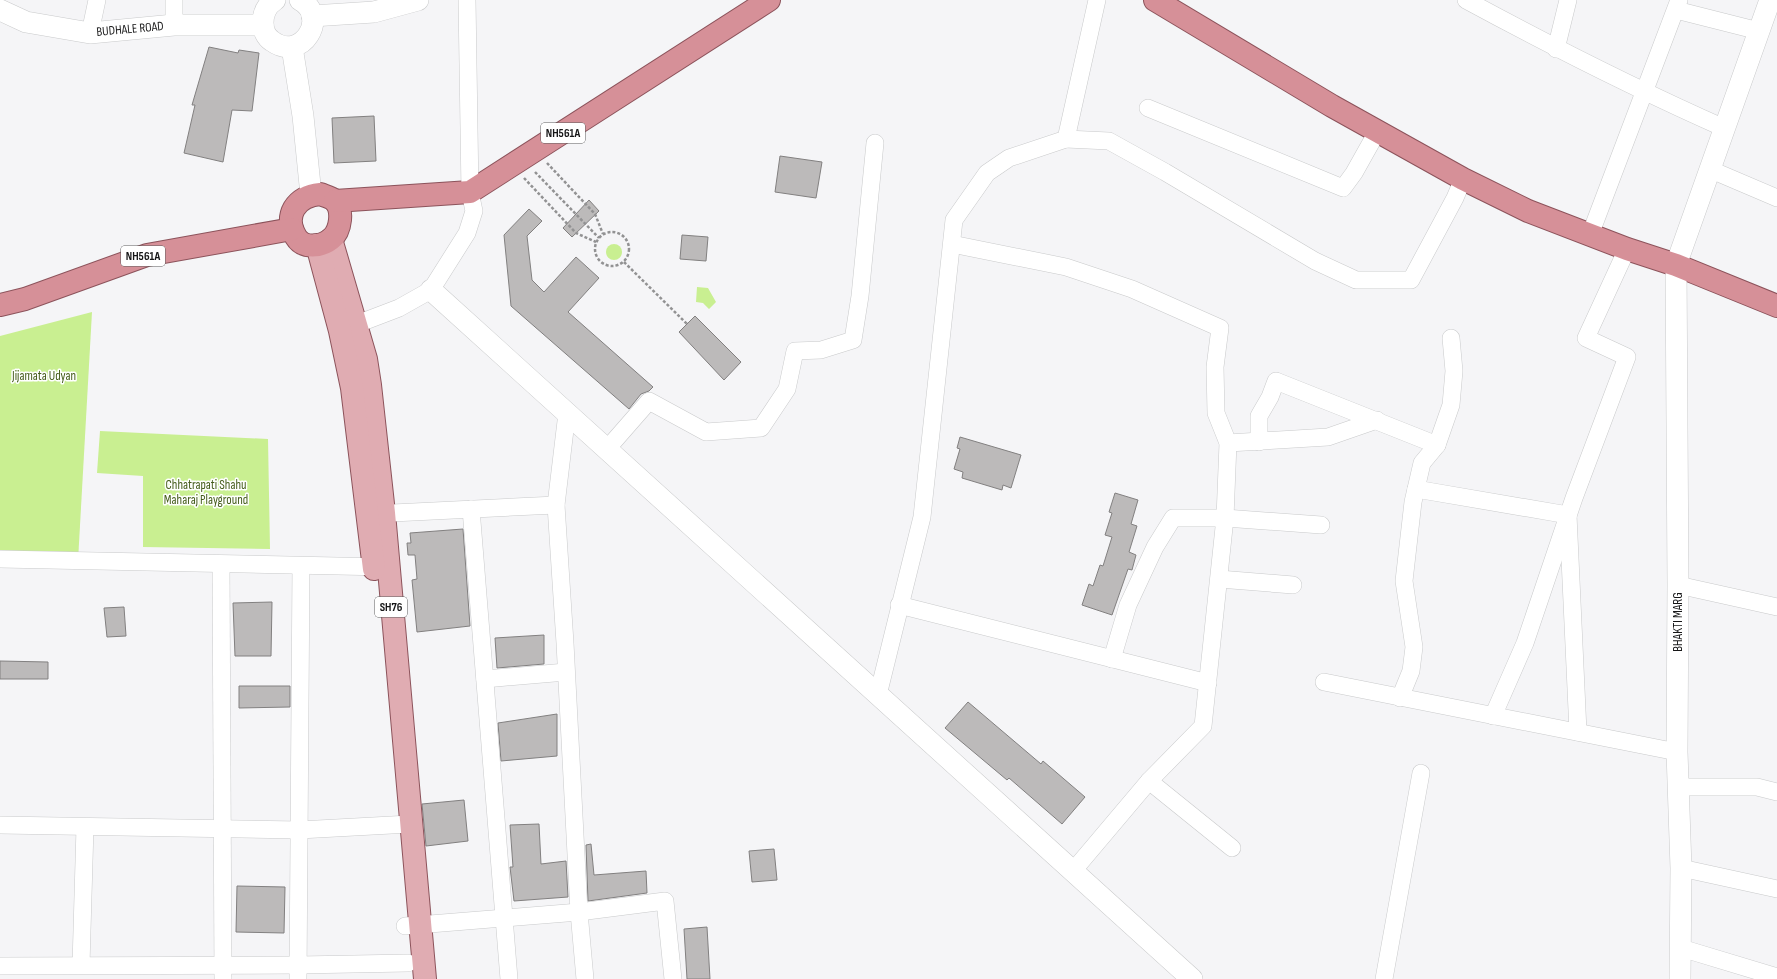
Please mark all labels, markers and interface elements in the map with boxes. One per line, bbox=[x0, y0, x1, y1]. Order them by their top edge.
street label: BUDHALE ROAD bbox=[96, 18, 164, 40]
road number: NH561A bbox=[541, 123, 585, 143]
road number: NH561A bbox=[121, 246, 165, 266]
park label: Jijamata Udyan bbox=[11, 368, 76, 384]
park label: Chhatrapati Shahu Maharaj Playground bbox=[164, 477, 248, 508]
street label: BHAKTI MARG bbox=[1670, 592, 1686, 652]
road number: SH76 bbox=[375, 597, 407, 617]

